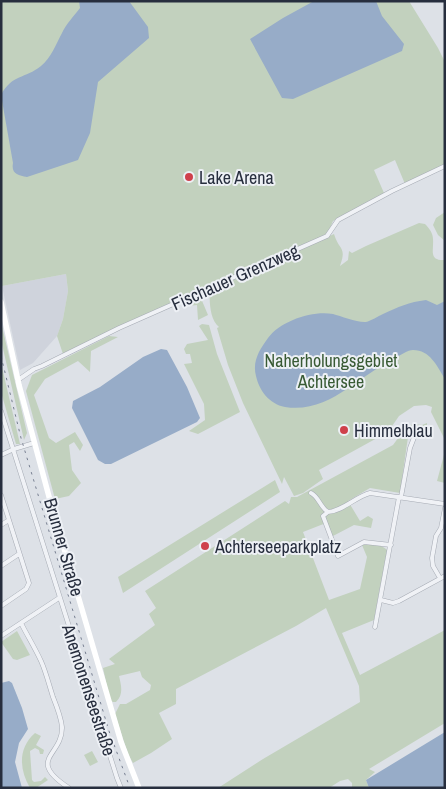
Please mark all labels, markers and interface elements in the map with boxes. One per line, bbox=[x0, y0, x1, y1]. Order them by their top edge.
place label: Lake Arena bbox=[199, 165, 274, 190]
marker: Lake Arena bbox=[183, 171, 195, 183]
street label: Fischauer Grenzweg bbox=[167, 237, 303, 316]
park label: Naherholungsgebiet Achtersee bbox=[265, 348, 397, 394]
place label: Himmelblau bbox=[354, 418, 433, 443]
marker: Himmelblau bbox=[338, 424, 350, 436]
street label: Brunner Straße bbox=[38, 495, 90, 599]
place label: Achterseeparkplatz bbox=[214, 534, 341, 559]
marker: Achterseeparkplatz bbox=[199, 540, 211, 552]
street label: Anemonenseestraße bbox=[56, 620, 122, 759]

